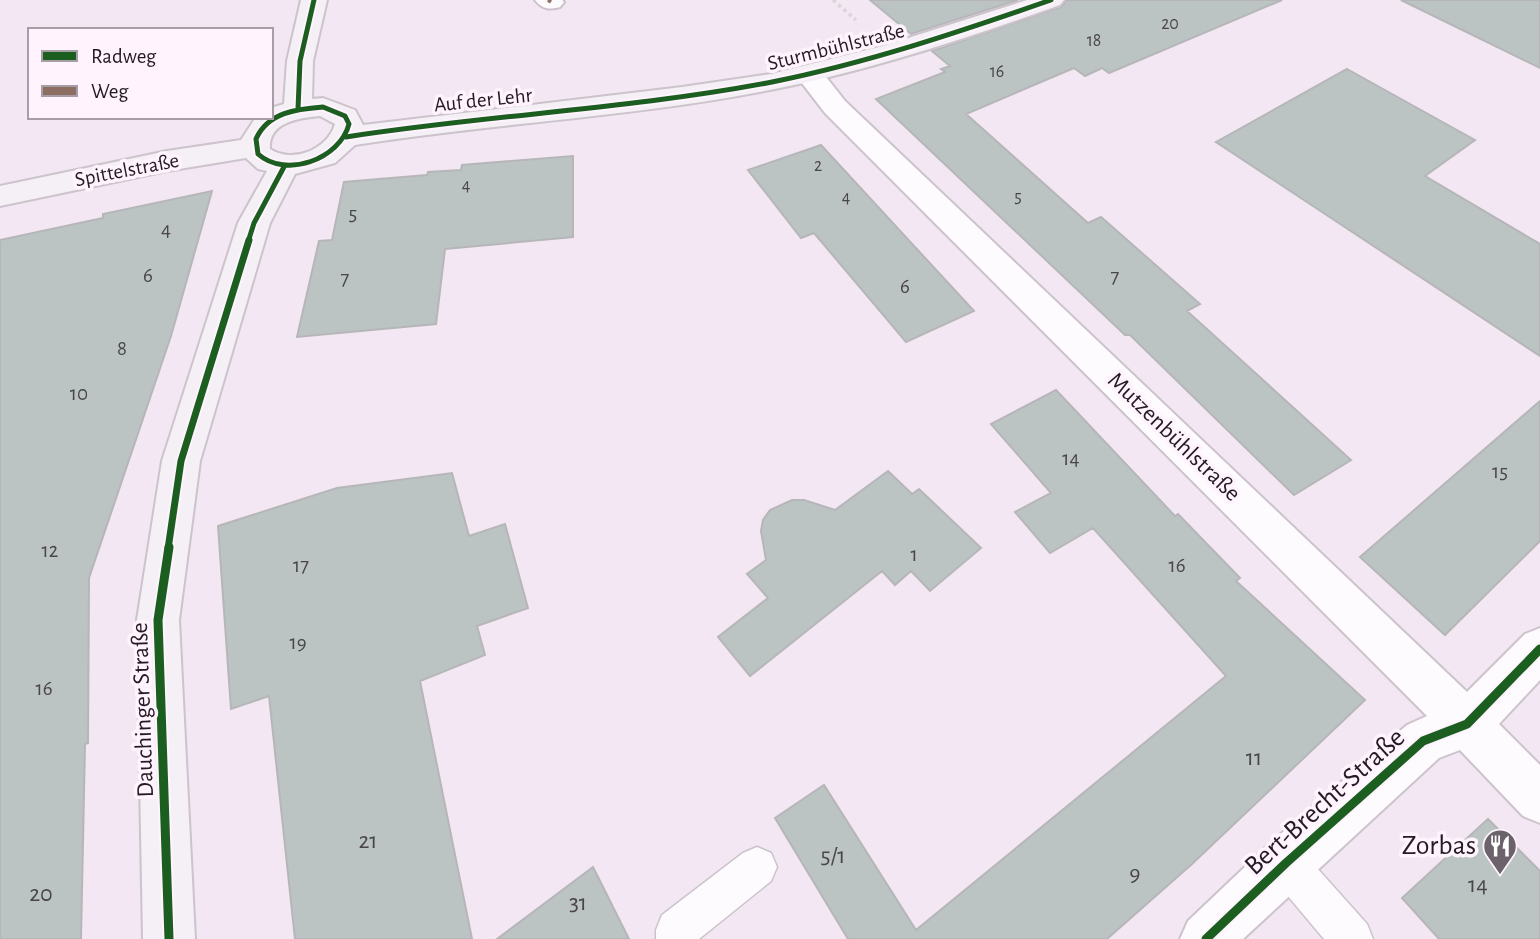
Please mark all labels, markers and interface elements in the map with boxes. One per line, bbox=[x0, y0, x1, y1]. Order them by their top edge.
house number: 20 bbox=[1161, 15, 1179, 33]
street label: Sturmbühlstraße bbox=[765, 20, 907, 74]
legend bbox=[28, 28, 273, 119]
house number: 18 bbox=[1087, 32, 1101, 50]
text: Radweg bbox=[91, 46, 157, 67]
house number: 16 bbox=[990, 63, 1004, 81]
text: Weg bbox=[91, 81, 129, 102]
street label: Auf der Lehr bbox=[433, 84, 533, 116]
street label: Spittelstraße bbox=[73, 150, 181, 190]
house number: 2 bbox=[814, 157, 822, 175]
house number: 4 bbox=[462, 177, 471, 195]
house number: 5 bbox=[1014, 188, 1022, 206]
house number: 4 bbox=[842, 189, 851, 207]
house number: 5 bbox=[349, 203, 357, 224]
house number: 4 bbox=[161, 219, 171, 240]
house number: 6 bbox=[143, 265, 153, 286]
house number: 7 bbox=[1111, 266, 1120, 287]
house number: 7 bbox=[341, 268, 350, 289]
house number: 6 bbox=[900, 276, 910, 297]
house number: 8 bbox=[117, 338, 127, 359]
street label: Mutzenbühlstraße bbox=[1103, 368, 1245, 506]
house number: 10 bbox=[70, 383, 88, 404]
house number: 14 bbox=[1062, 448, 1080, 469]
house number: 15 bbox=[1492, 461, 1508, 482]
house number: 12 bbox=[42, 540, 58, 561]
house number: 1 bbox=[910, 544, 918, 565]
house number: 17 bbox=[293, 555, 309, 576]
house number: 16 bbox=[1168, 555, 1186, 576]
street label: Dauchinger Straße bbox=[128, 622, 158, 798]
house number: 19 bbox=[289, 632, 307, 653]
house number: 16 bbox=[35, 678, 53, 699]
street label: Bert-Brecht-Straße bbox=[1240, 723, 1410, 881]
house number: 11 bbox=[1246, 746, 1262, 770]
restaurant icon: Zorbas bbox=[1481, 827, 1519, 876]
house number: 21 bbox=[358, 829, 378, 853]
place label: Zorbas bbox=[1402, 832, 1476, 860]
house number: 5/1 bbox=[820, 844, 846, 868]
house number: 9 bbox=[1129, 862, 1141, 886]
house number: 14 bbox=[1468, 873, 1488, 897]
house number: 20 bbox=[29, 882, 53, 906]
house number: 31 bbox=[569, 891, 587, 915]

